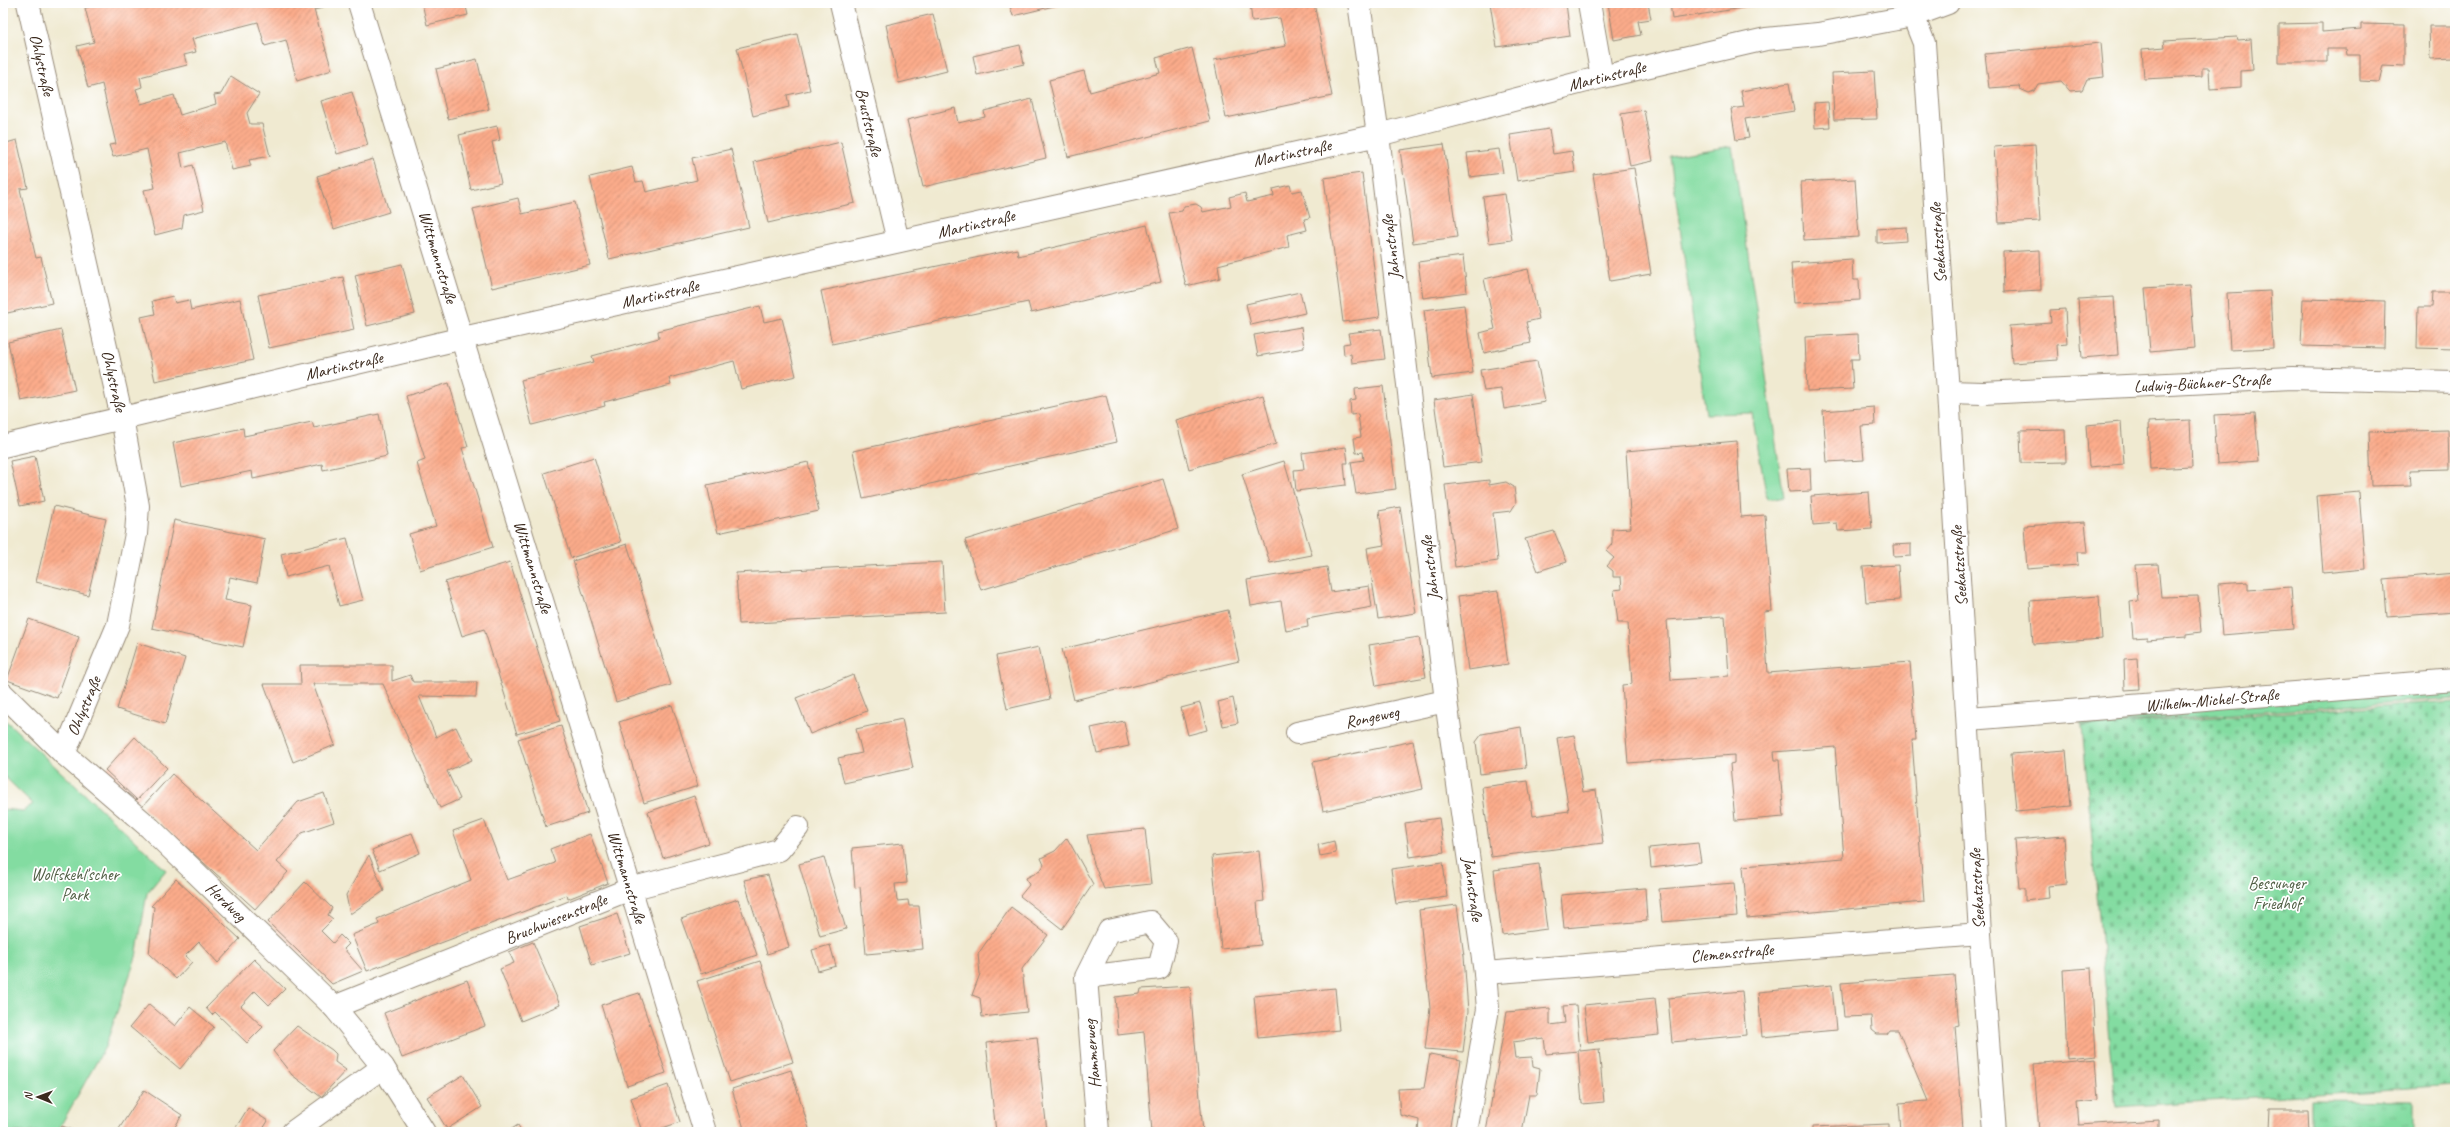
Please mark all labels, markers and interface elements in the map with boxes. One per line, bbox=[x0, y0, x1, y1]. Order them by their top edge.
street label: Ohlystraße bbox=[25, 32, 60, 99]
street label: Martinstraße bbox=[1566, 56, 1649, 96]
street label: Bruststraße bbox=[851, 86, 887, 160]
street label: Martinstraße bbox=[1251, 134, 1334, 171]
street label: Seekatzstraße bbox=[1925, 201, 1951, 284]
street label: Martinstraße bbox=[935, 205, 1018, 243]
street label: Wittmannstraße bbox=[414, 208, 462, 307]
street label: Jahnstraße bbox=[1376, 212, 1405, 281]
street label: Martinstraße bbox=[619, 275, 702, 313]
street label: Martinstraße bbox=[303, 347, 386, 385]
street label: Ohlystraße bbox=[97, 348, 132, 415]
street label: Ludwig-Büchner-Straße bbox=[2133, 369, 2272, 397]
street label: Wittmannstraße bbox=[509, 518, 557, 617]
street label: Seekatzstraße bbox=[1946, 524, 1972, 607]
street label: Jahnstraße bbox=[1415, 533, 1444, 602]
street label: Ohlystraße bbox=[62, 672, 106, 739]
street label: Wilhelm-Michel-Straße bbox=[2145, 684, 2281, 716]
street label: Rongeweg bbox=[1343, 701, 1402, 733]
street label: Wittmannstraße bbox=[603, 828, 651, 927]
street label: Seekatzstraße bbox=[1964, 847, 1990, 930]
street label: Jahnstraße bbox=[1458, 855, 1488, 924]
park label: Wolfskehl'scher Park bbox=[31, 864, 121, 905]
park label: Bessunger Friedhof bbox=[2248, 873, 2308, 914]
street label: Herdweg bbox=[201, 878, 251, 927]
street label: Bruchwiesenstraße bbox=[502, 888, 611, 949]
street label: Clemensstraße bbox=[1690, 939, 1776, 967]
street label: Hammerweg bbox=[1078, 1017, 1105, 1089]
north arrow bbox=[18, 1077, 58, 1117]
text: N bbox=[21, 1091, 35, 1100]

